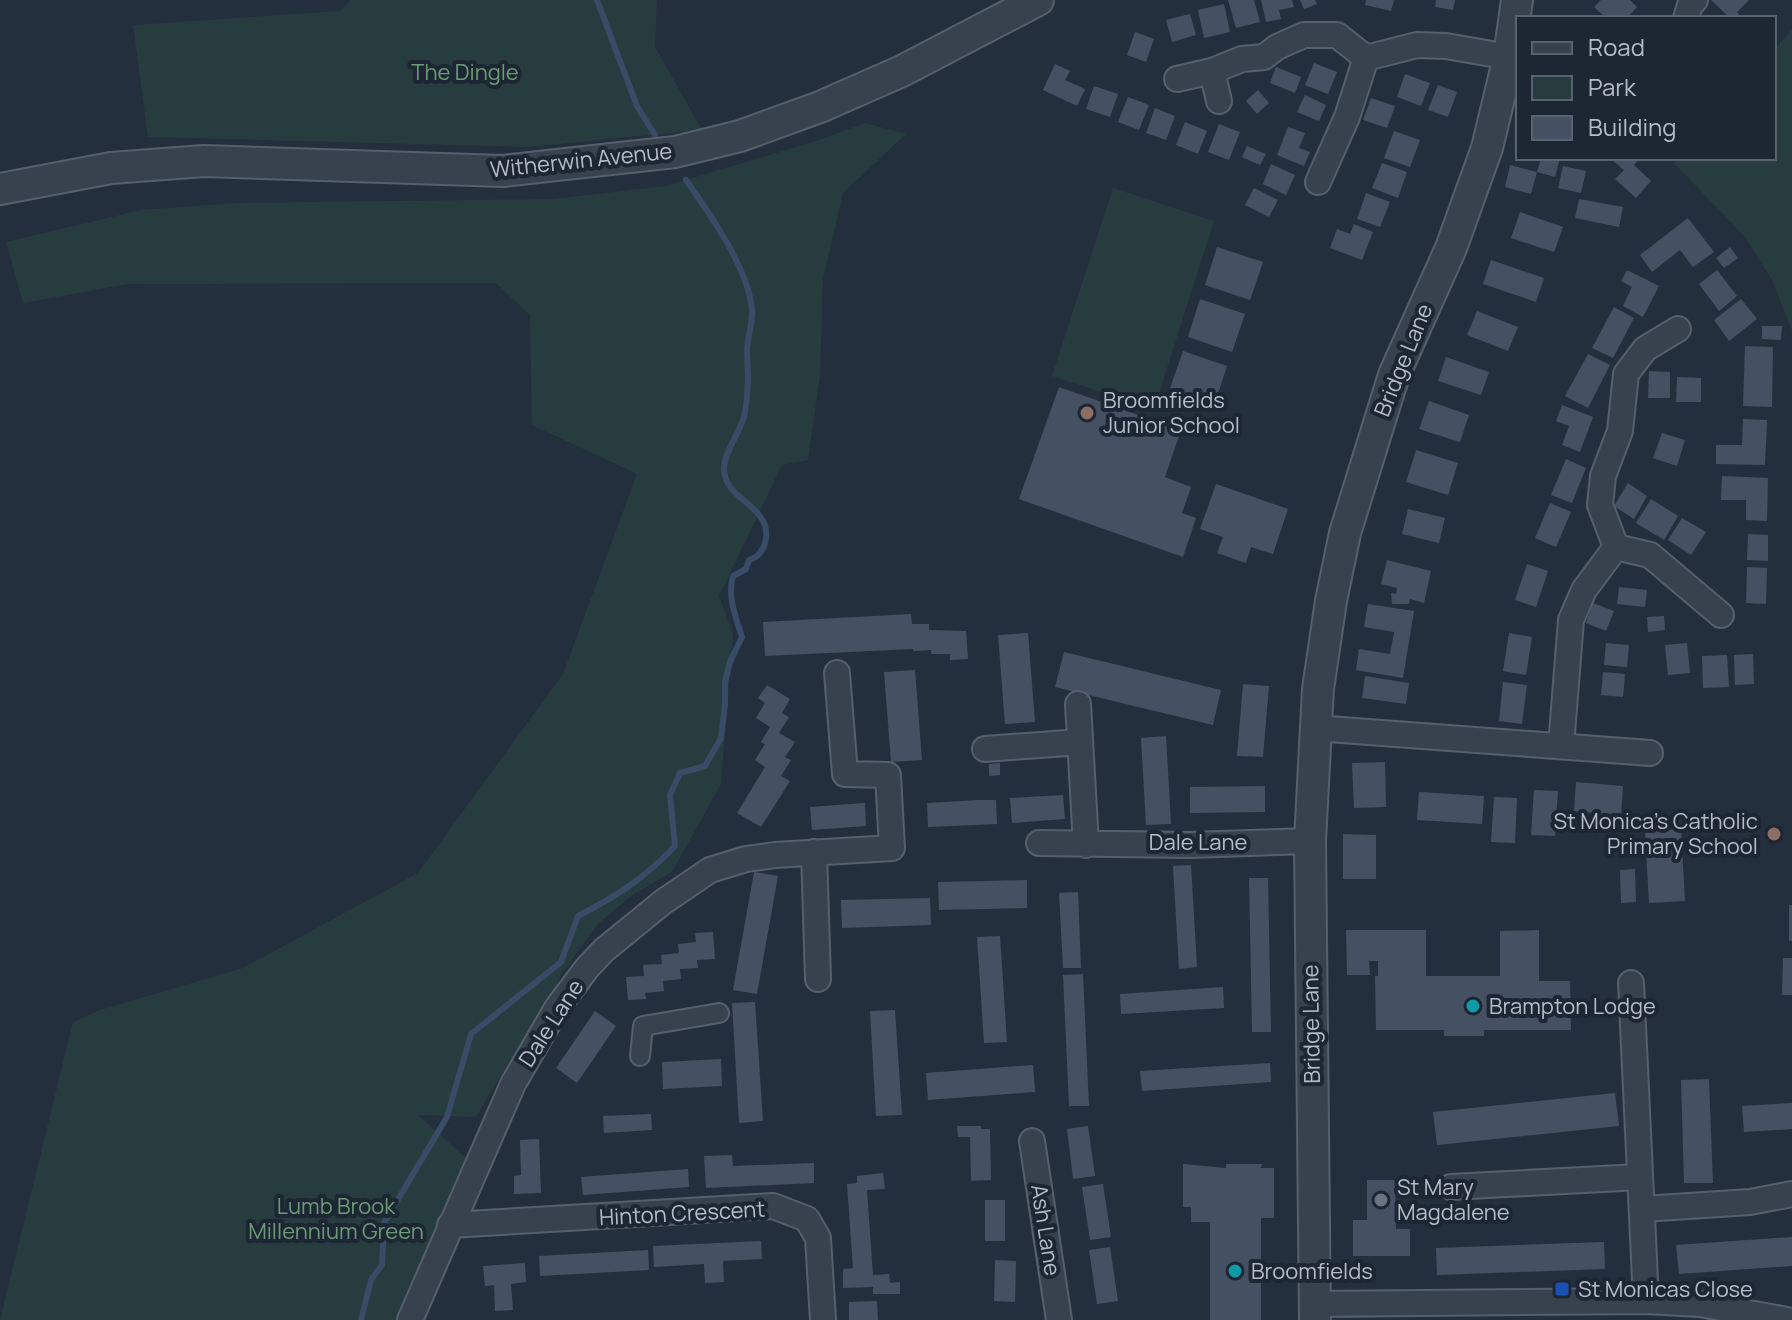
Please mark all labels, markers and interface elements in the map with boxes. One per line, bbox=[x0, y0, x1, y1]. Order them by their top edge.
legend bbox=[1516, 16, 1776, 160]
text: Road bbox=[1588, 30, 1645, 63]
park label: The Dingle bbox=[411, 57, 519, 87]
text: Park bbox=[1588, 70, 1637, 103]
text: Building bbox=[1588, 110, 1676, 143]
street label: Witherwin Avenue bbox=[489, 136, 674, 184]
street label: Bridge Lane bbox=[1367, 299, 1439, 421]
place label: Broomfields Junior School bbox=[1103, 385, 1240, 440]
marker: Broomfields Junior School bbox=[1078, 404, 1096, 422]
place label: St Monica's Catholic Primary School bbox=[1553, 806, 1758, 861]
marker: St Monica's Catholic Primary School bbox=[1765, 825, 1783, 843]
street label: Dale Lane bbox=[1149, 827, 1247, 857]
street label: Bridge Lane bbox=[1295, 964, 1327, 1084]
street label: Dale Lane bbox=[512, 973, 591, 1073]
place label: Brampton Lodge bbox=[1489, 991, 1656, 1021]
marker: Brampton Lodge bbox=[1464, 997, 1482, 1015]
place label: St Mary Magdalene bbox=[1397, 1172, 1510, 1227]
street label: Ash Lane bbox=[1024, 1182, 1068, 1278]
park label: Lumb Brook Millennium Green bbox=[248, 1191, 424, 1246]
marker: St Mary Magdalene bbox=[1372, 1191, 1390, 1209]
street label: Hinton Crescent bbox=[598, 1194, 766, 1232]
place label: Broomfields bbox=[1251, 1256, 1373, 1286]
marker: Broomfields bbox=[1226, 1262, 1244, 1280]
place label: St Monicas Close bbox=[1578, 1274, 1753, 1304]
marker: St Monicas Close bbox=[1553, 1280, 1571, 1298]

